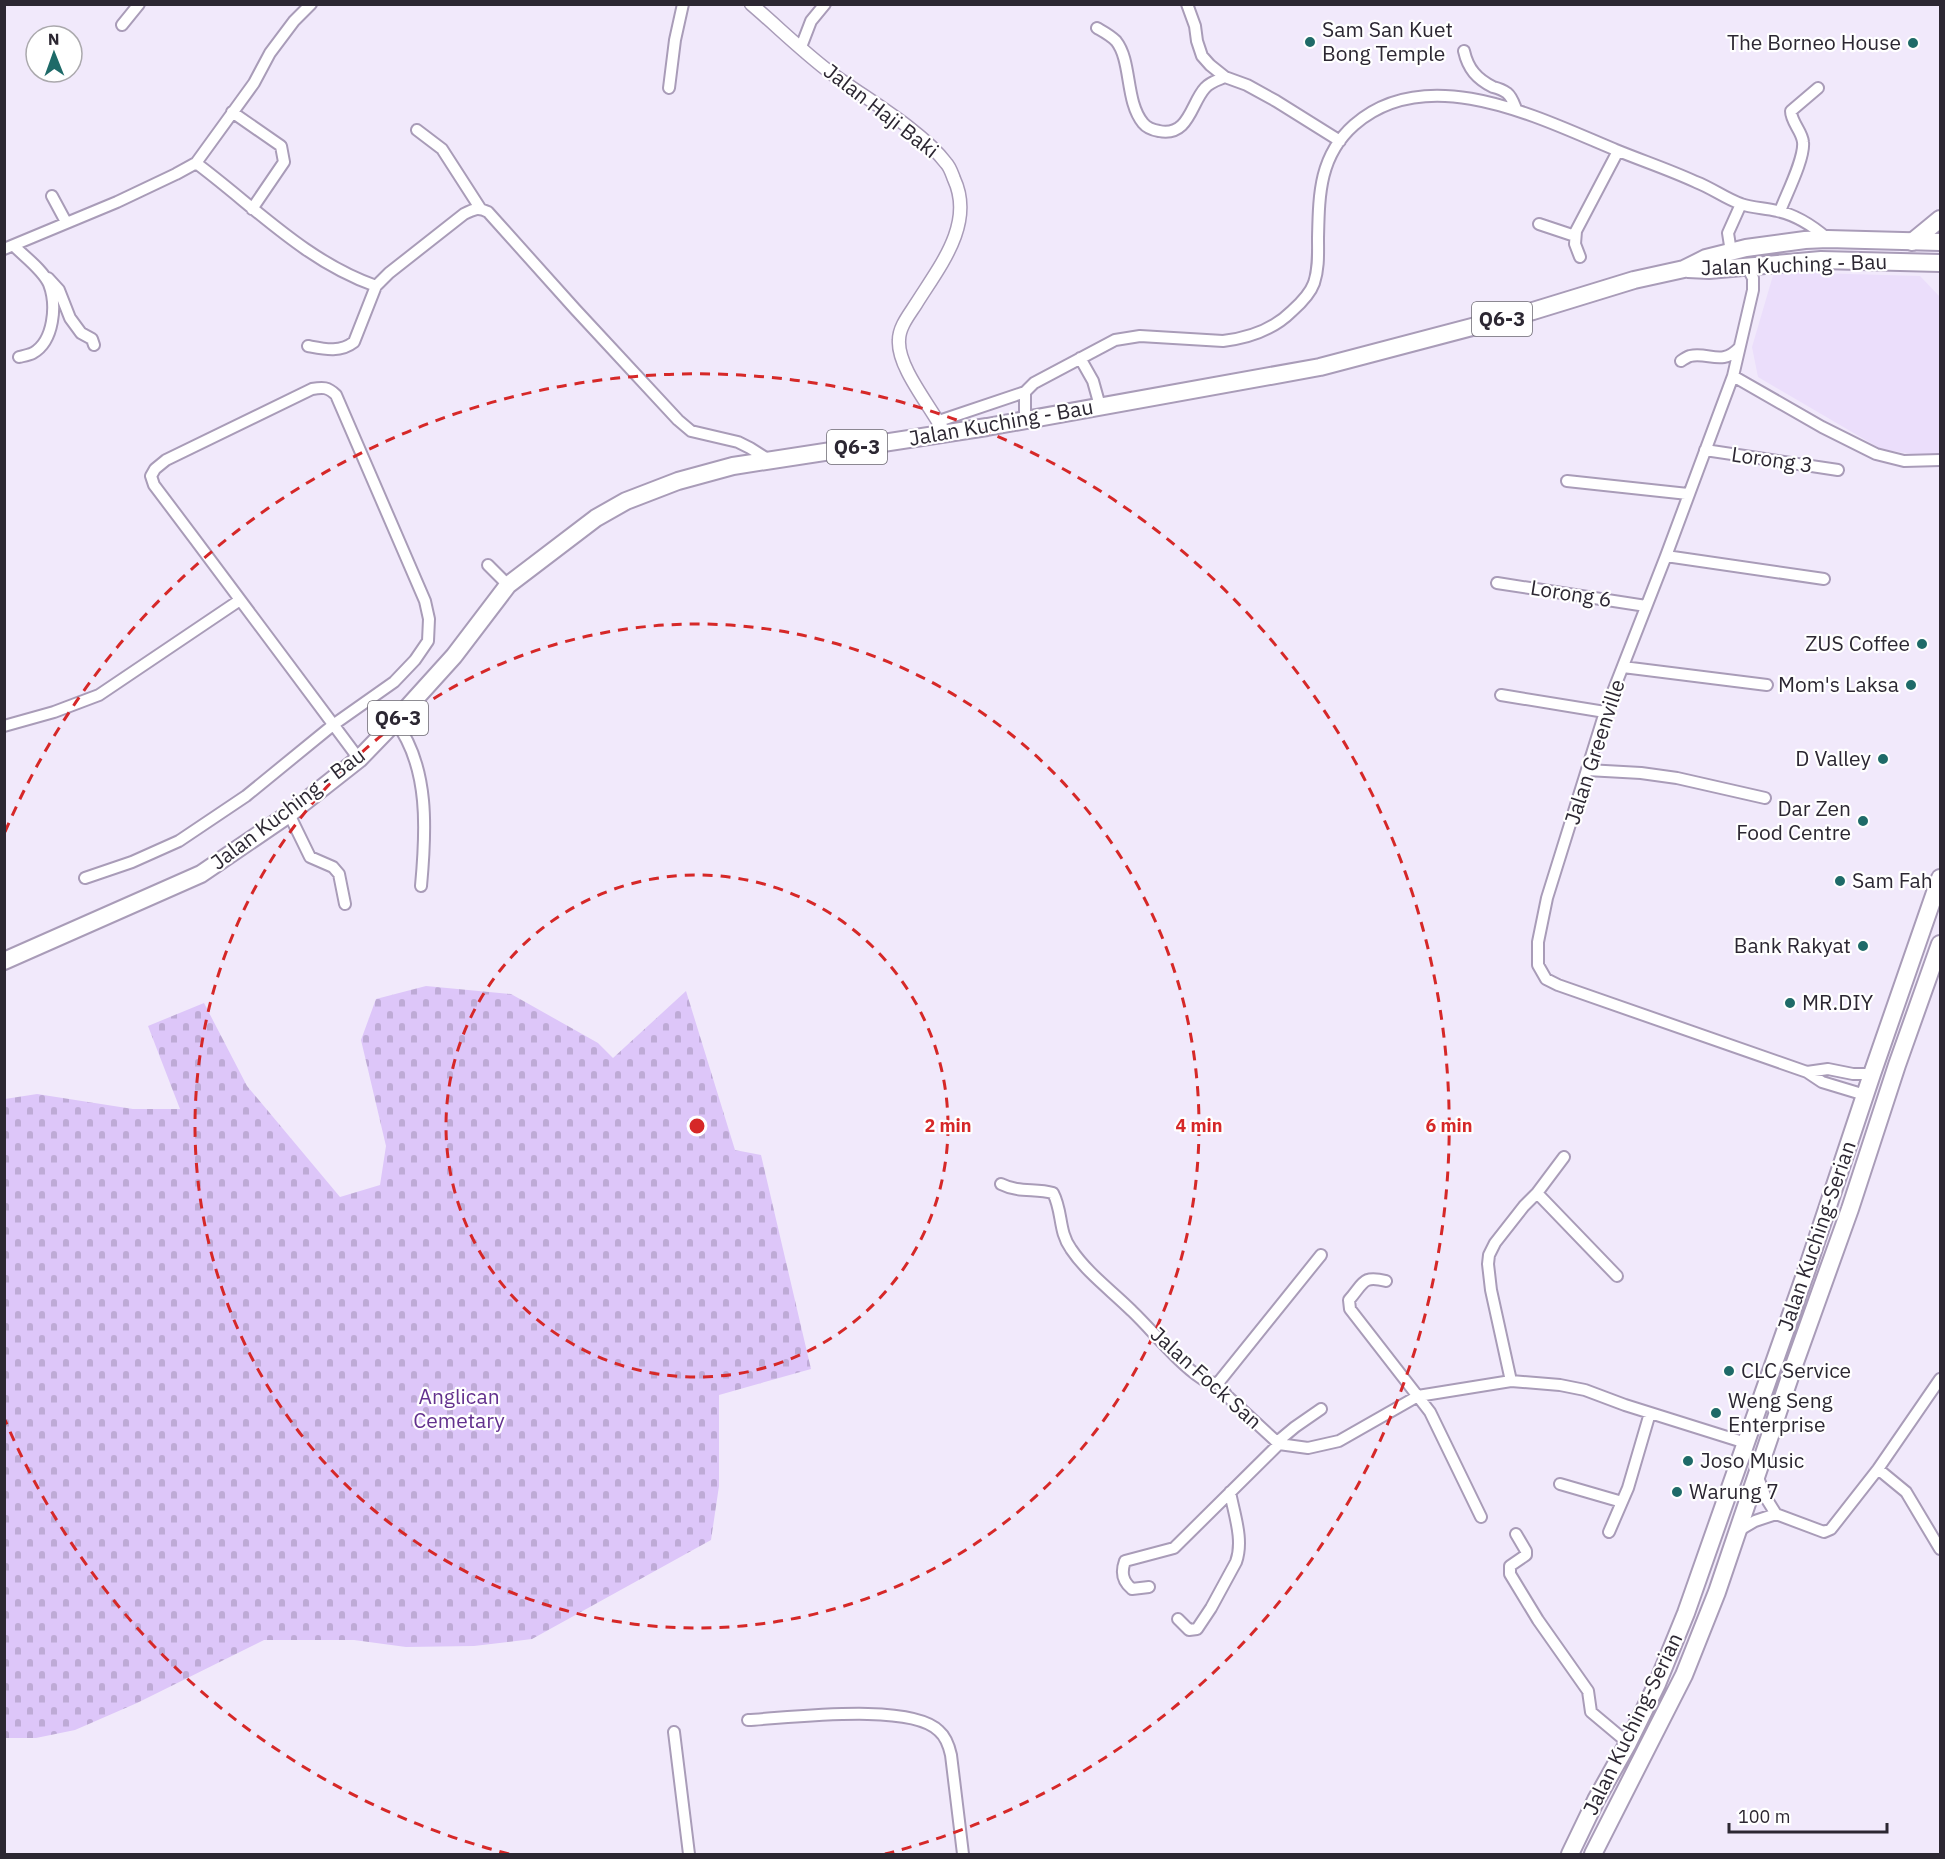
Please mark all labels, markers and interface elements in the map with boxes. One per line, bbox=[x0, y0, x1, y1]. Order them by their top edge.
place label: Sam San Kuet Bong Temple bbox=[1322, 15, 1453, 67]
north arrow bbox=[24, 24, 84, 84]
place label: The Borneo House bbox=[1727, 28, 1901, 56]
text: N bbox=[48, 29, 60, 49]
marker: Sam San Kuet Bong Temple bbox=[1303, 35, 1317, 49]
marker: The Borneo House bbox=[1906, 36, 1920, 50]
street label: Jalan Haji Baki bbox=[818, 57, 945, 164]
street label: Jalan Kuching - Bau bbox=[1700, 247, 1888, 281]
road number: Q6-3 bbox=[1472, 302, 1532, 336]
street label: Jalan Kuching - Bau bbox=[906, 392, 1095, 452]
road number: Q6-3 bbox=[827, 430, 887, 464]
street label: Lorong 3 bbox=[1730, 439, 1815, 479]
street label: Lorong 6 bbox=[1528, 573, 1614, 613]
place label: ZUS Coffee bbox=[1805, 629, 1910, 657]
marker: ZUS Coffee bbox=[1915, 637, 1929, 651]
place label: Mom's Laksa bbox=[1778, 670, 1899, 698]
street label: Jalan Greenville bbox=[1557, 675, 1631, 828]
marker: Mom's Laksa bbox=[1904, 678, 1918, 692]
road number: Q6-3 bbox=[368, 701, 428, 735]
street label: Jalan Kuching - Bau bbox=[204, 741, 370, 876]
place label: D Valley bbox=[1795, 744, 1872, 772]
marker: D Valley bbox=[1876, 752, 1890, 766]
place label: Dar Zen Food Centre bbox=[1736, 794, 1851, 846]
marker: Dar Zen Food Centre bbox=[1856, 814, 1870, 828]
place label: Sam Fah bbox=[1852, 866, 1933, 894]
marker: Sam Fah bbox=[1833, 874, 1847, 888]
place label: Bank Rakyat bbox=[1734, 931, 1851, 959]
marker: Bank Rakyat bbox=[1856, 939, 1870, 953]
place label: MR.DIY bbox=[1802, 988, 1874, 1016]
marker: MR.DIY bbox=[1783, 996, 1797, 1010]
text: 2 min bbox=[924, 1114, 972, 1137]
text: 4 min bbox=[1175, 1114, 1223, 1137]
text: 6 min bbox=[1425, 1114, 1473, 1137]
centre of rings bbox=[687, 1116, 707, 1136]
street label: Jalan Kuching-Serian bbox=[1770, 1137, 1862, 1334]
street label: Jalan Fock San bbox=[1145, 1320, 1268, 1435]
place label: CLC Service bbox=[1741, 1356, 1851, 1384]
marker: CLC Service bbox=[1722, 1364, 1736, 1378]
park label: Anglican Cemetary bbox=[413, 1382, 505, 1434]
place label: Weng Seng Enterprise bbox=[1728, 1386, 1833, 1438]
marker: Weng Seng Enterprise bbox=[1709, 1406, 1723, 1420]
place label: Joso Music bbox=[1700, 1446, 1804, 1474]
marker: Joso Music bbox=[1681, 1454, 1695, 1468]
place label: Warung 7 bbox=[1689, 1477, 1779, 1505]
marker: Warung 7 bbox=[1670, 1485, 1684, 1499]
street label: Jalan Kuching-Serian bbox=[1576, 1628, 1688, 1819]
scale bar bbox=[1729, 1796, 1886, 1834]
text: 100 m bbox=[1738, 1805, 1790, 1828]

